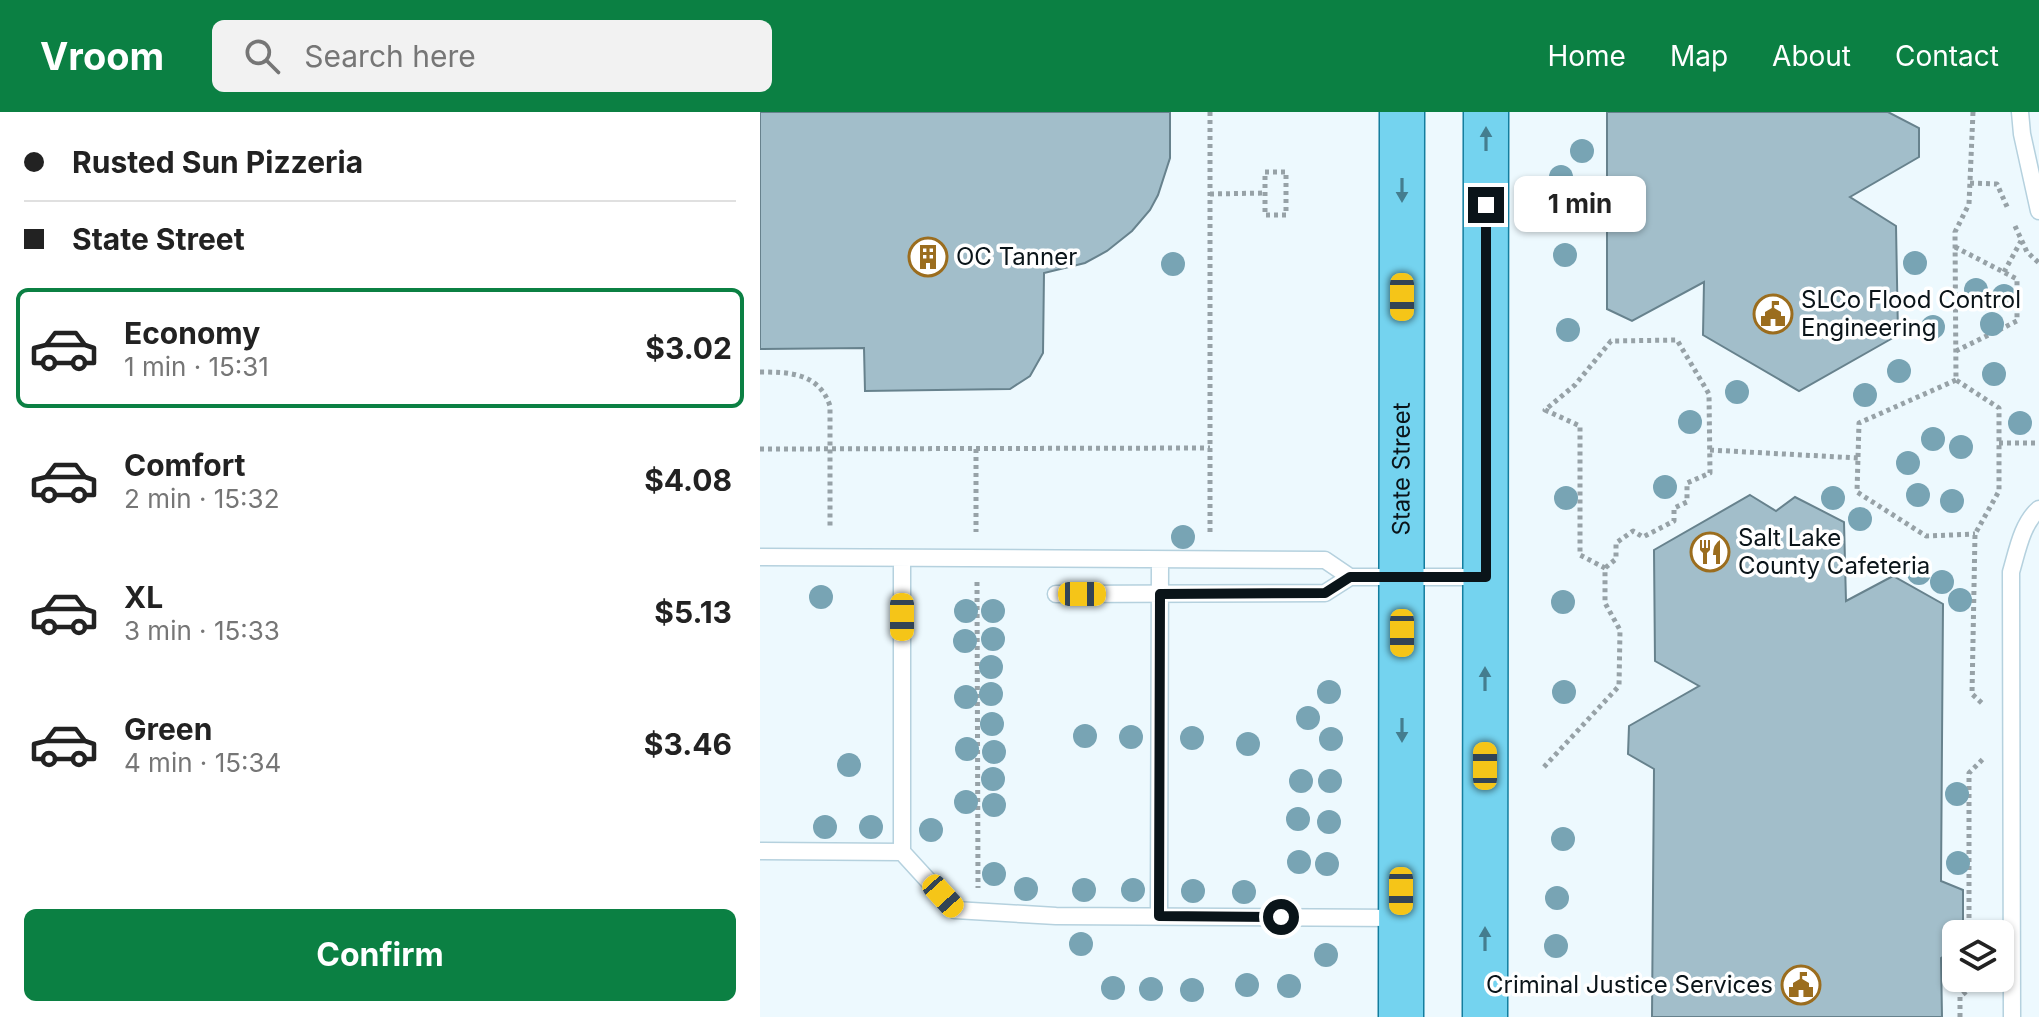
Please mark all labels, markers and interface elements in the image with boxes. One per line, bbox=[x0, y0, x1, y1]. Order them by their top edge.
search box bbox=[212, 20, 772, 92]
text: Vroom bbox=[40, 33, 164, 79]
icon: search bbox=[240, 34, 284, 78]
text: Search here bbox=[304, 38, 476, 74]
text: Home bbox=[1547, 39, 1626, 73]
text: Map bbox=[1670, 39, 1728, 73]
text: About bbox=[1772, 39, 1851, 73]
text: Contact bbox=[1895, 39, 1999, 73]
one-way arrow bbox=[1480, 126, 1492, 151]
text: Rusted Sun Pizzeria bbox=[72, 144, 363, 180]
callout: 1 min bbox=[1514, 177, 1646, 233]
one-way arrow bbox=[1396, 178, 1408, 203]
route end bbox=[1468, 187, 1504, 223]
text: 1 min bbox=[1548, 188, 1612, 219]
text: State Street bbox=[72, 221, 245, 257]
building icon: OC Tanner bbox=[907, 236, 949, 278]
place label: OC Tanner bbox=[956, 242, 1077, 271]
car bbox=[1390, 273, 1414, 321]
place label: SLCo Flood Control Engineering bbox=[1801, 285, 2021, 342]
public building icon: SLCo Flood Control Engineering bbox=[1752, 293, 1794, 335]
icon: car bbox=[28, 312, 100, 384]
text: Economy bbox=[124, 315, 260, 351]
text: $3.02 bbox=[645, 330, 732, 366]
text: 1 min · 15:31 bbox=[124, 351, 269, 382]
street label: State Street bbox=[1387, 402, 1416, 536]
icon: car bbox=[28, 444, 100, 516]
text: Comfort bbox=[124, 447, 245, 483]
text: $4.08 bbox=[644, 462, 732, 498]
text: 2 min · 15:32 bbox=[124, 483, 280, 514]
place label: Salt Lake County Cafeteria bbox=[1738, 523, 1930, 580]
restaurant icon: Salt Lake County Cafeteria bbox=[1689, 531, 1731, 573]
icon: car bbox=[28, 576, 100, 648]
text: XL bbox=[124, 579, 163, 615]
car bbox=[1058, 582, 1106, 606]
car bbox=[890, 593, 914, 641]
text: $5.13 bbox=[654, 594, 732, 630]
car bbox=[1390, 609, 1414, 657]
text: 3 min · 15:33 bbox=[124, 615, 280, 646]
one-way arrow bbox=[1479, 666, 1491, 691]
icon: car bbox=[28, 708, 100, 780]
text: Green bbox=[124, 711, 212, 747]
one-way arrow bbox=[1396, 718, 1408, 743]
text: $3.46 bbox=[644, 726, 732, 762]
car bbox=[1473, 742, 1497, 790]
text: 4 min · 15:34 bbox=[124, 747, 281, 778]
car bbox=[1389, 867, 1413, 915]
car bbox=[918, 870, 968, 922]
route start bbox=[1263, 899, 1299, 935]
button: Confirm bbox=[24, 909, 736, 1001]
map controls bbox=[1942, 920, 2014, 992]
button: layers bbox=[1942, 920, 2014, 992]
one-way arrow bbox=[1479, 926, 1491, 951]
public building icon: Criminal Justice Services bbox=[1780, 964, 1822, 1006]
place label: Criminal Justice Services bbox=[1486, 970, 1773, 999]

